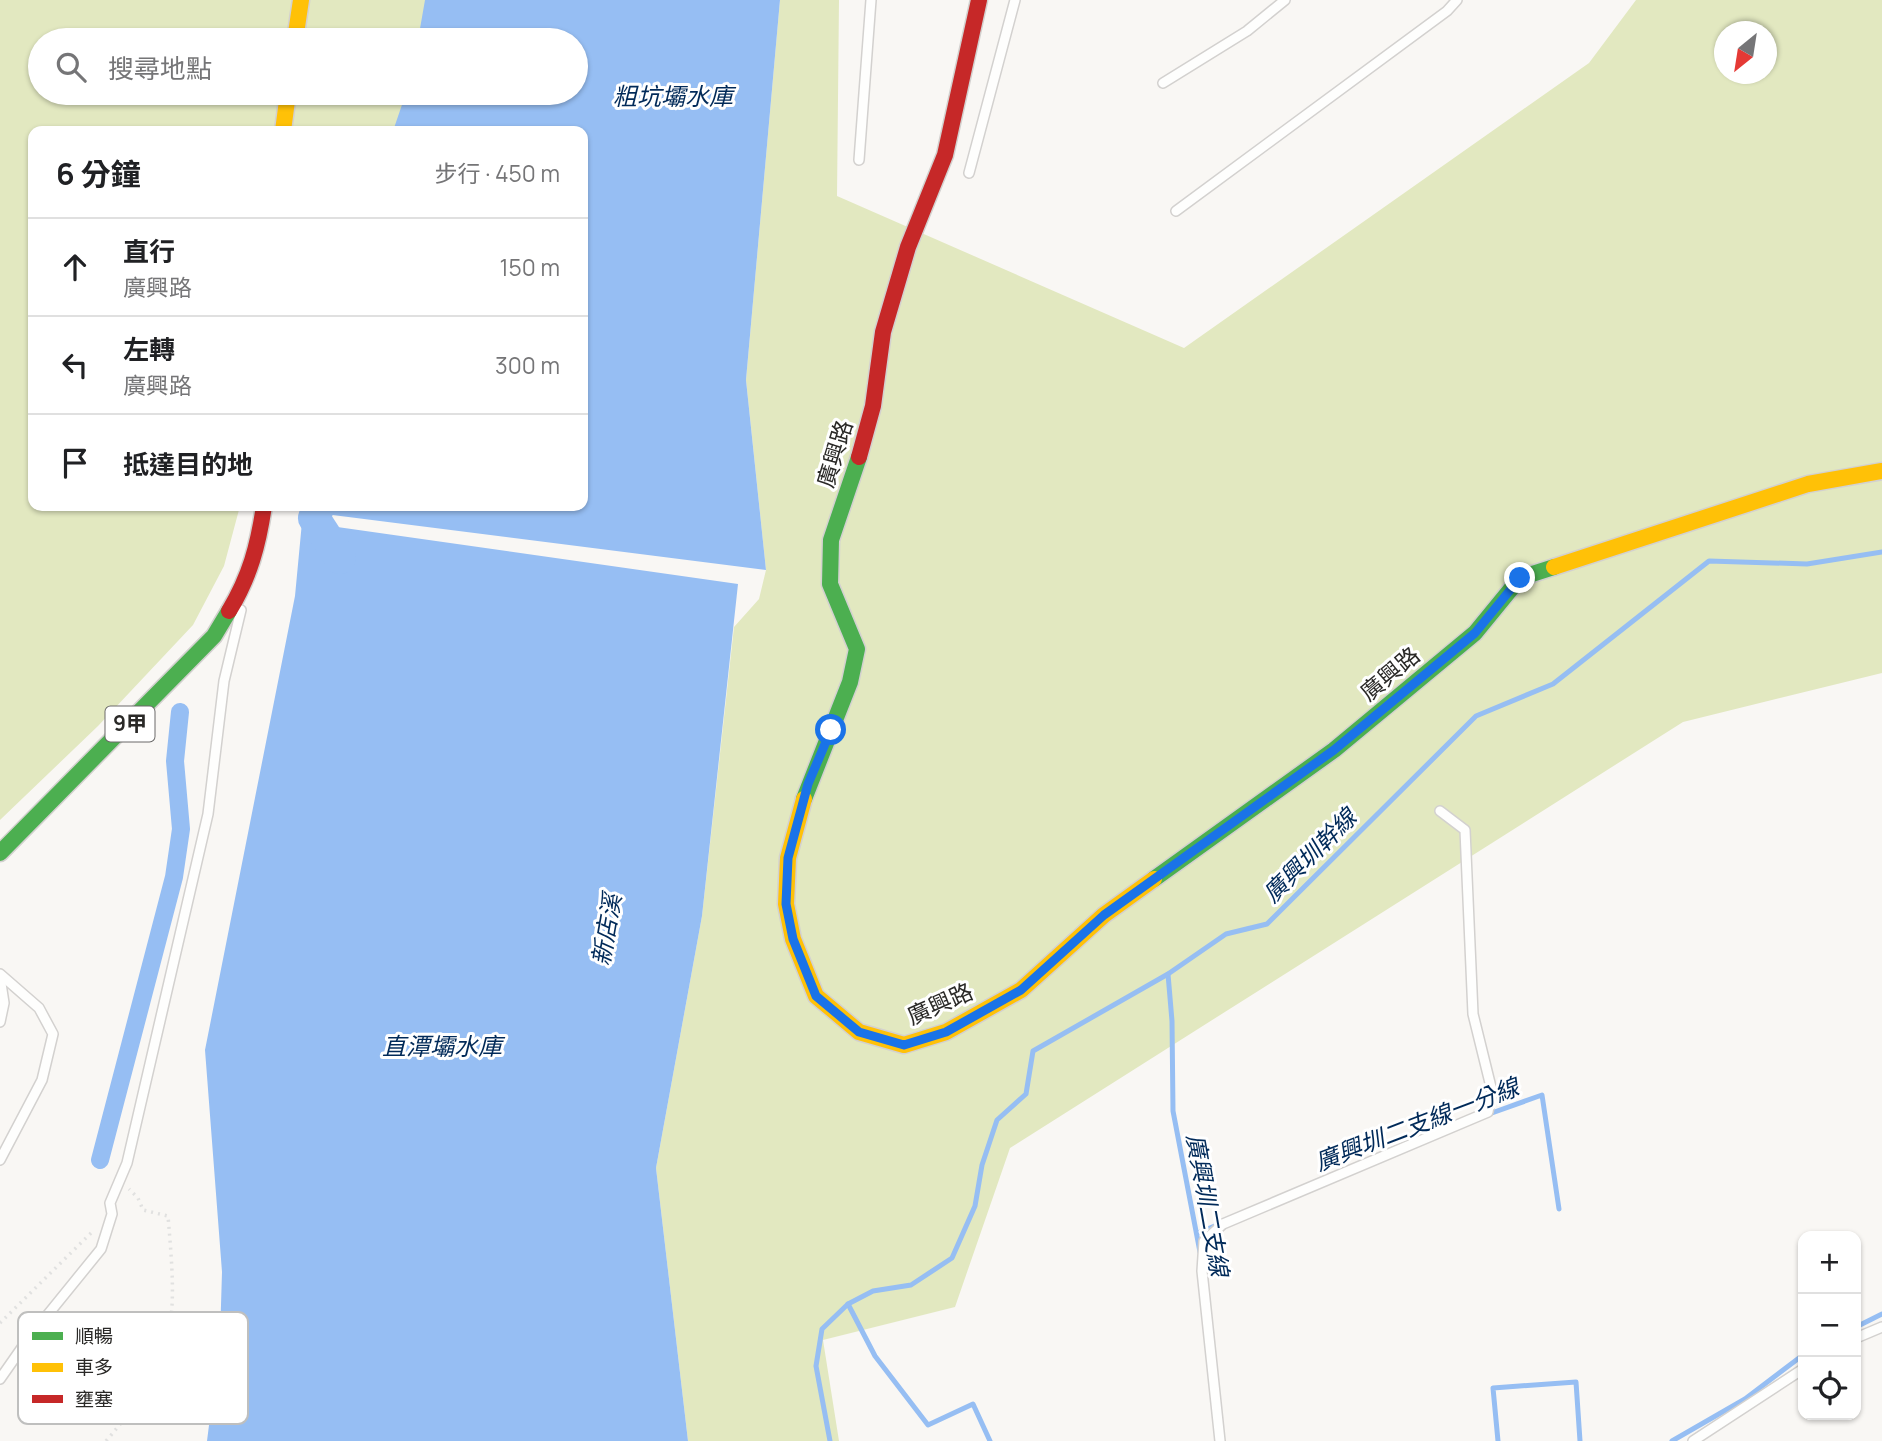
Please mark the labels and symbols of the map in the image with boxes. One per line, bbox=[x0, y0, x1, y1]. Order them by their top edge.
north arrow bbox=[1714, 21, 1777, 84]
water label: 粗坑壩水庫 bbox=[613, 79, 737, 112]
street label: 廣興路 bbox=[809, 416, 859, 491]
route end bbox=[1504, 562, 1535, 593]
street label: 廣興路 bbox=[1353, 639, 1426, 708]
road number: 9甲 bbox=[106, 706, 154, 742]
route start bbox=[815, 714, 846, 745]
water label: 廣興圳幹線 bbox=[1255, 799, 1365, 909]
water label: 新店溪 bbox=[583, 888, 629, 968]
street label: 廣興路 bbox=[902, 974, 978, 1032]
water label: 直潭壩水庫 bbox=[382, 1029, 506, 1062]
water label: 廣興圳二支線一分線 bbox=[1310, 1068, 1526, 1178]
water label: 廣興圳二支線 bbox=[1180, 1131, 1238, 1281]
legend bbox=[18, 1312, 248, 1424]
text: 順暢 bbox=[75, 1323, 113, 1349]
text: 車多 bbox=[75, 1354, 113, 1380]
text: 壅塞 bbox=[75, 1386, 113, 1412]

